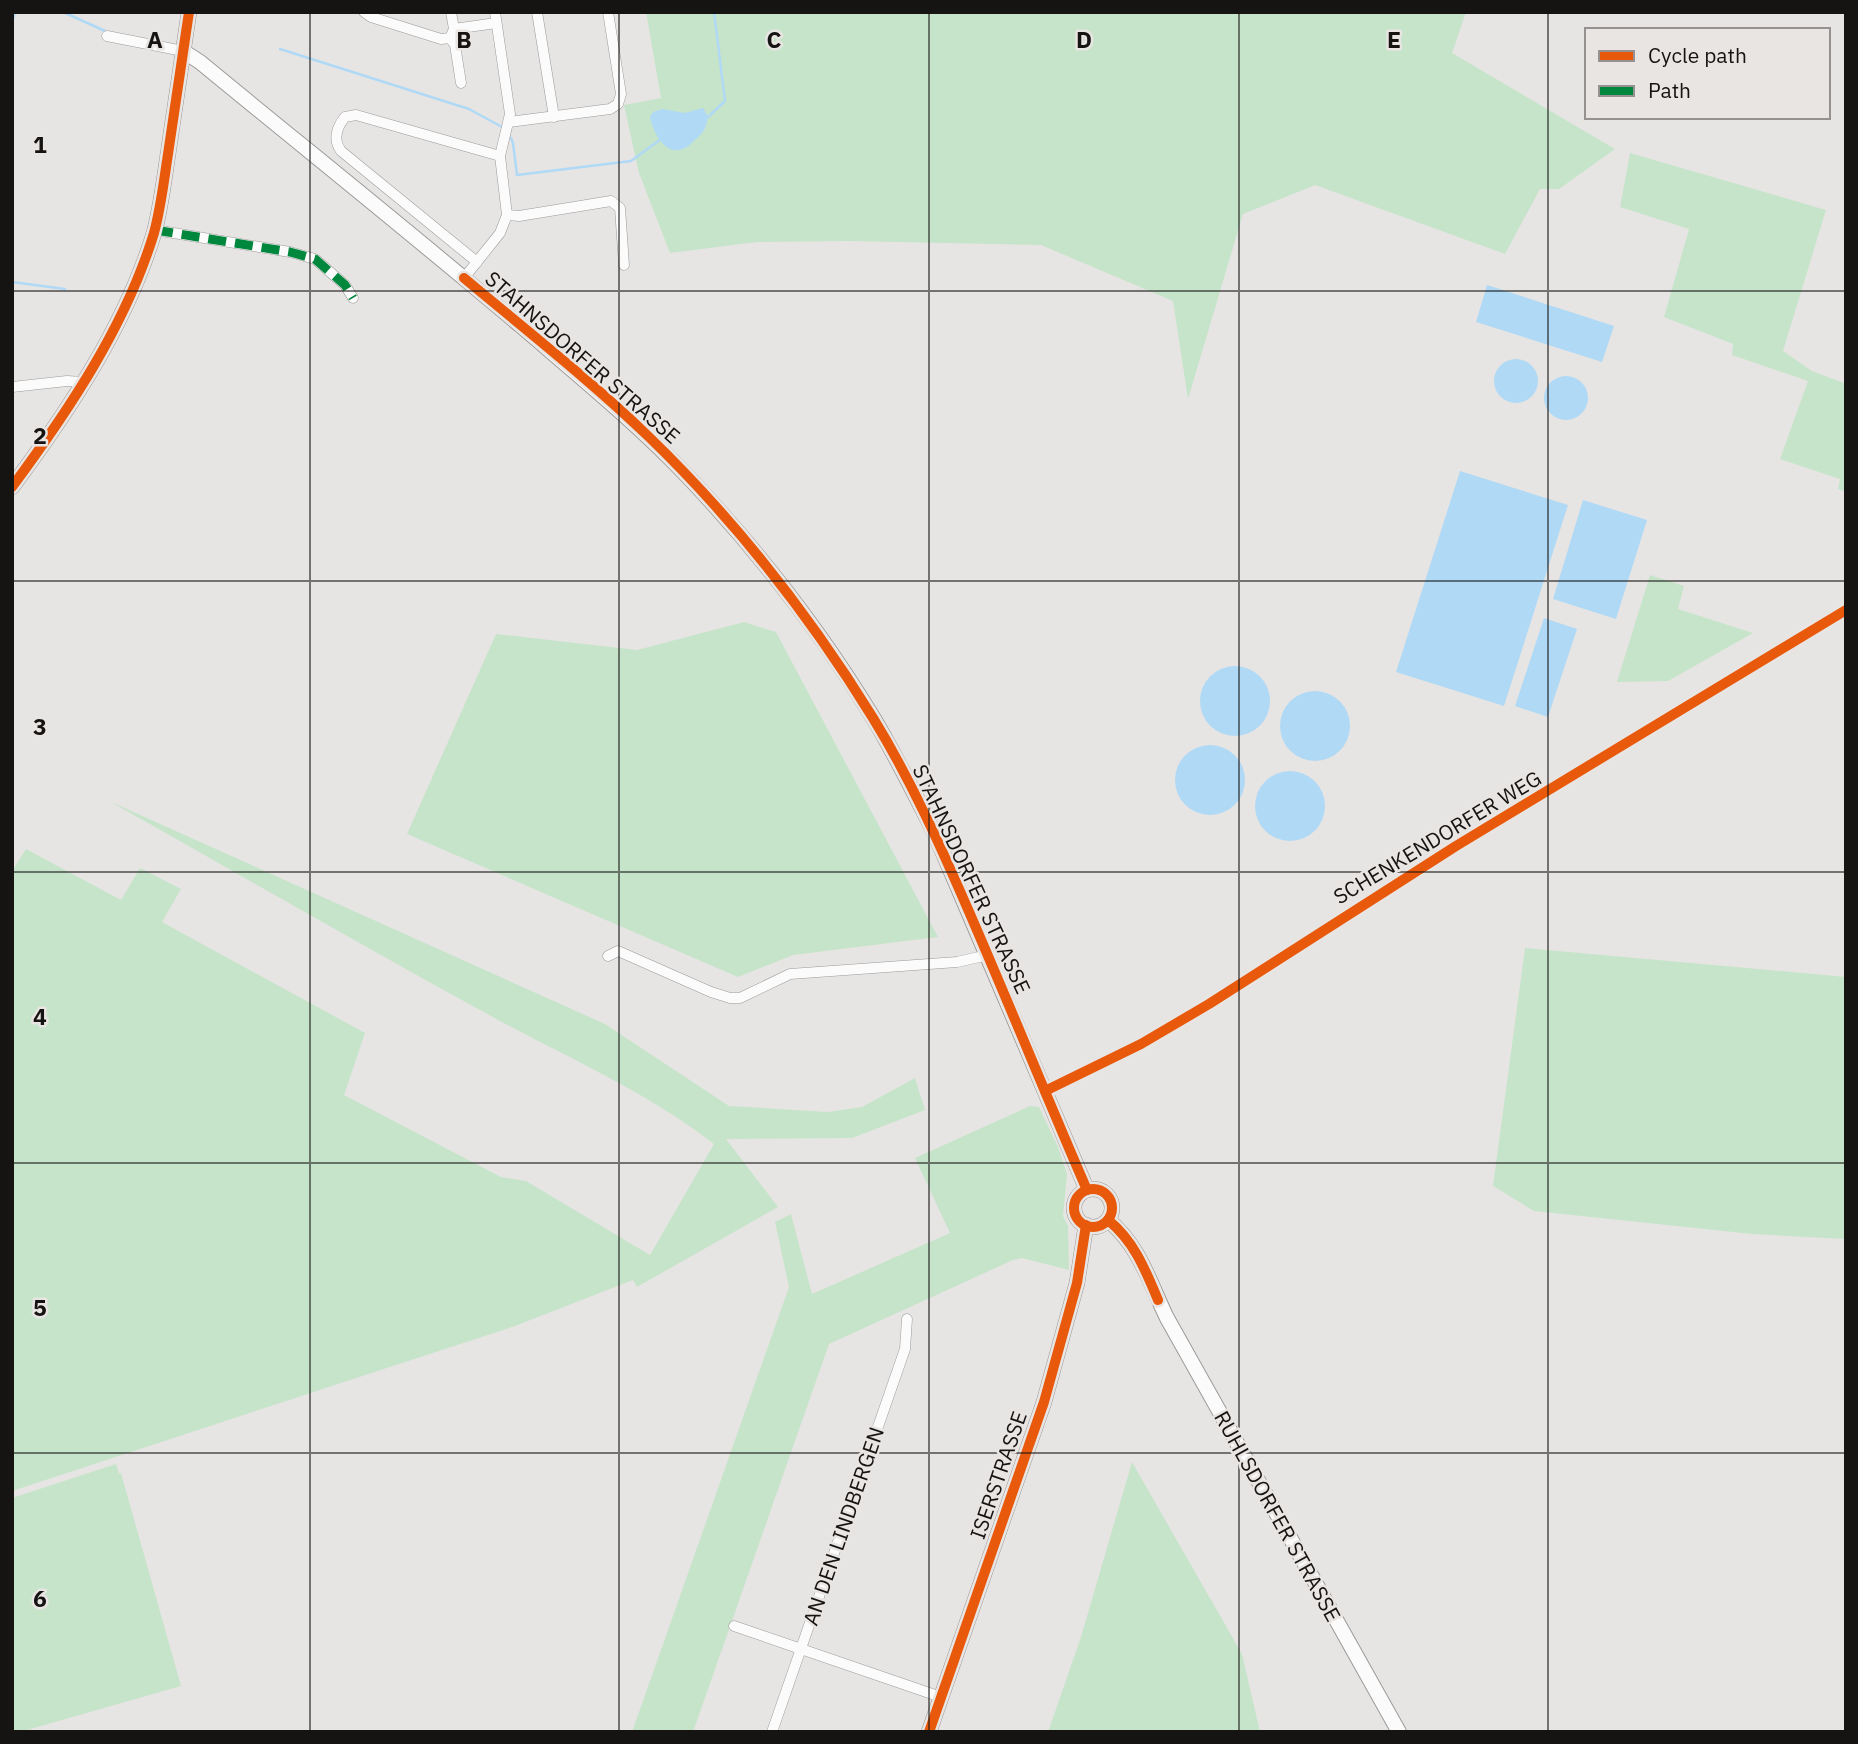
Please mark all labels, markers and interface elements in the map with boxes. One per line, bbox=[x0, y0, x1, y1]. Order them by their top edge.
text: A bbox=[147, 24, 163, 54]
text: B bbox=[456, 24, 472, 54]
text: C bbox=[767, 24, 782, 54]
text: D bbox=[1076, 24, 1092, 54]
text: E bbox=[1387, 24, 1401, 54]
legend bbox=[1585, 28, 1830, 119]
text: Cycle path bbox=[1648, 41, 1747, 69]
text: Path bbox=[1648, 76, 1691, 104]
text: 1 bbox=[33, 129, 47, 159]
street label: STAHNSDORFER STRASSE bbox=[479, 264, 687, 450]
text: 2 bbox=[33, 420, 47, 450]
text: 3 bbox=[33, 711, 47, 741]
street label: STAHNSDORFER STRASSE bbox=[906, 760, 1038, 998]
street label: SCHENKENDORFER WEG bbox=[1328, 764, 1546, 910]
text: 4 bbox=[33, 1001, 47, 1031]
text: 5 bbox=[33, 1292, 47, 1322]
street label: RUHLSDORFER STRASSE bbox=[1208, 1406, 1348, 1626]
street label: ISERSTRASSE bbox=[963, 1407, 1033, 1543]
street label: AN DEN LINDBERGEN bbox=[796, 1423, 890, 1629]
text: 6 bbox=[33, 1583, 47, 1613]

